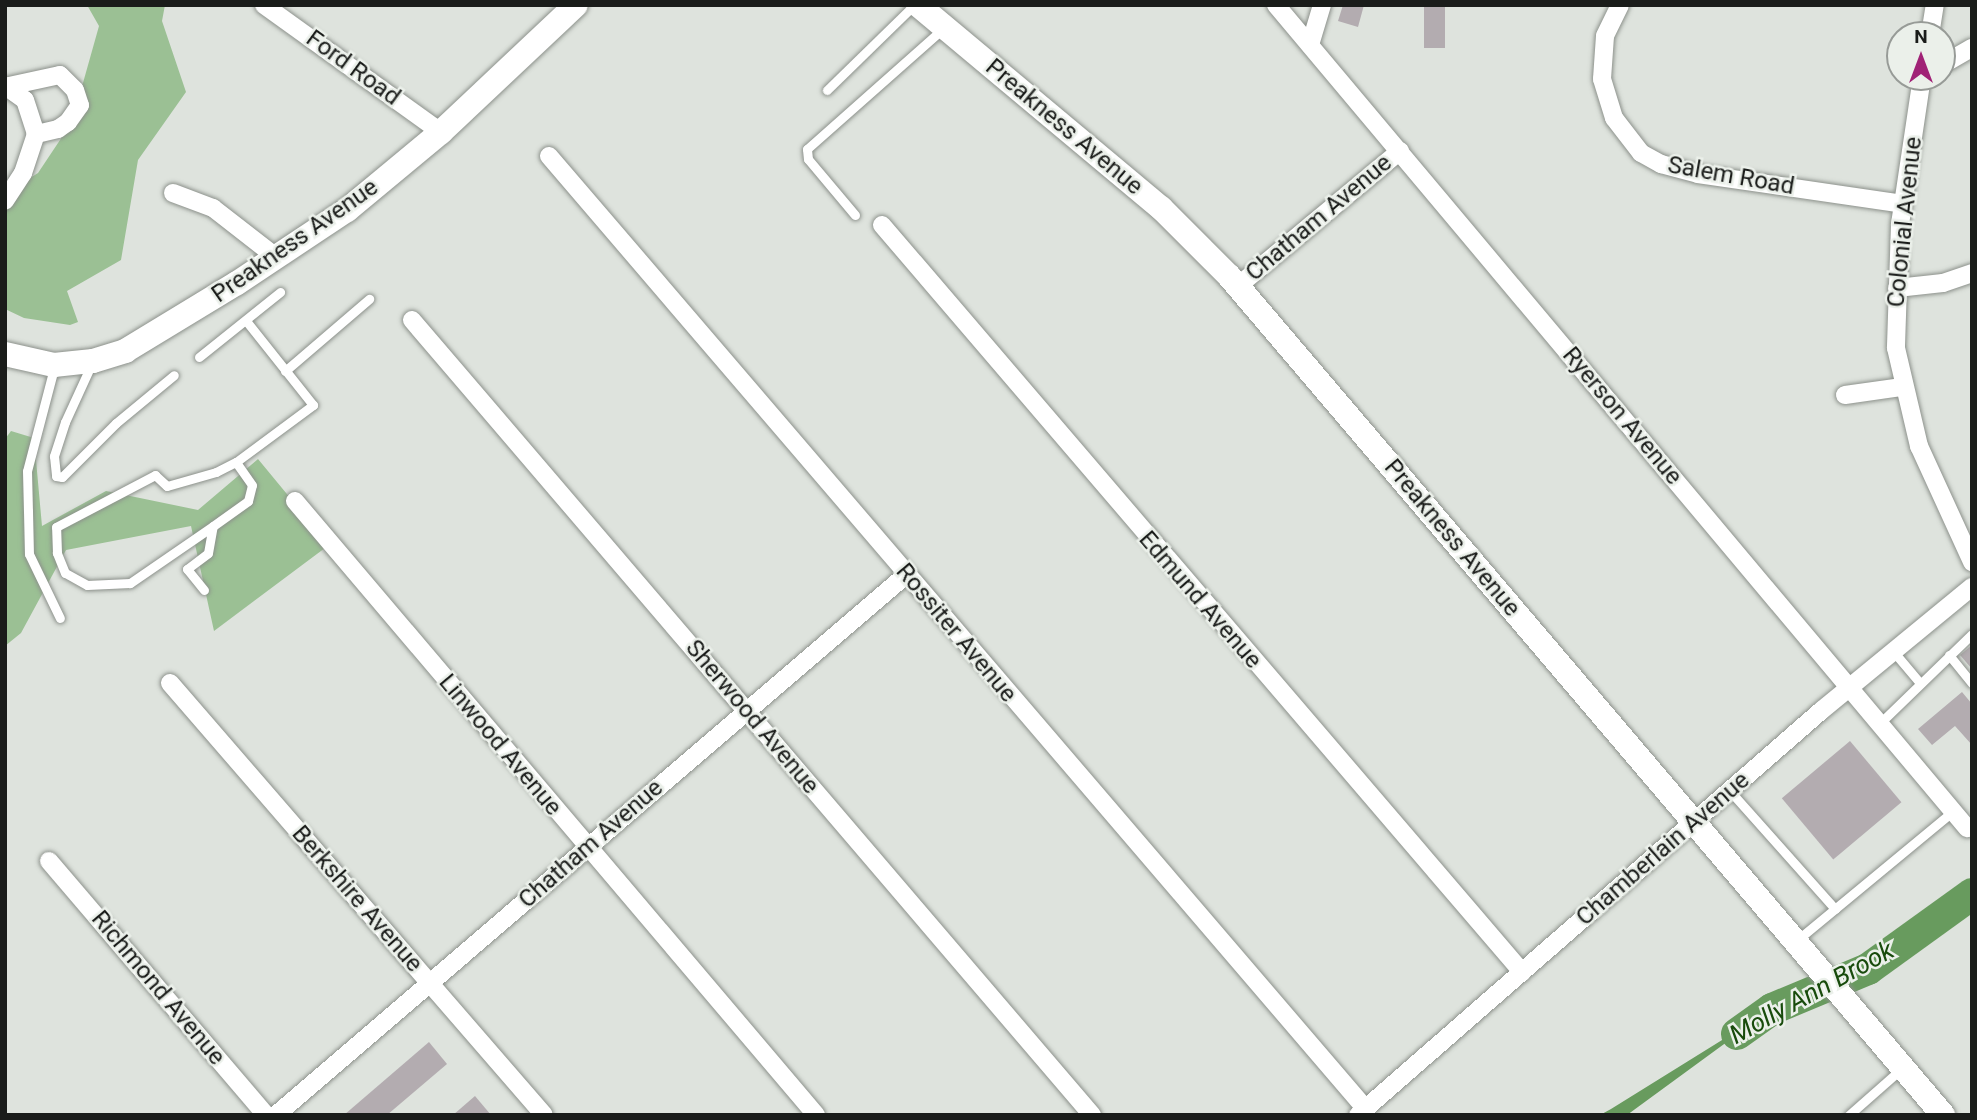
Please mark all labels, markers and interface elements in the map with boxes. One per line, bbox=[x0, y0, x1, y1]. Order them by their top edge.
north arrow bbox=[1886, 21, 1956, 91]
street label: Ford Road bbox=[300, 24, 406, 112]
text: N bbox=[1914, 25, 1928, 48]
street label: Preakness Avenue bbox=[980, 53, 1148, 201]
street label: Colonial Avenue bbox=[1882, 135, 1928, 309]
street label: Chatham Avenue bbox=[1240, 149, 1398, 287]
street label: Salem Road bbox=[1666, 151, 1796, 201]
street label: Preakness Avenue bbox=[206, 173, 384, 309]
street label: Ryerson Avenue bbox=[1556, 341, 1688, 491]
street label: Preakness Avenue bbox=[1378, 454, 1526, 622]
street label: Edmund Avenue bbox=[1133, 525, 1267, 675]
street label: Rossiter Avenue bbox=[890, 558, 1022, 708]
street label: Sherwood Avenue bbox=[679, 634, 825, 800]
street label: Linwood Avenue bbox=[433, 669, 567, 821]
street label: Chamberlain Avenue bbox=[1571, 766, 1755, 932]
street label: Chatham Avenue bbox=[513, 774, 669, 914]
street label: Berkshire Avenue bbox=[286, 820, 428, 978]
street label: Richmond Avenue bbox=[85, 905, 231, 1071]
water label: Molly Ann Brook bbox=[1724, 935, 1900, 1051]

